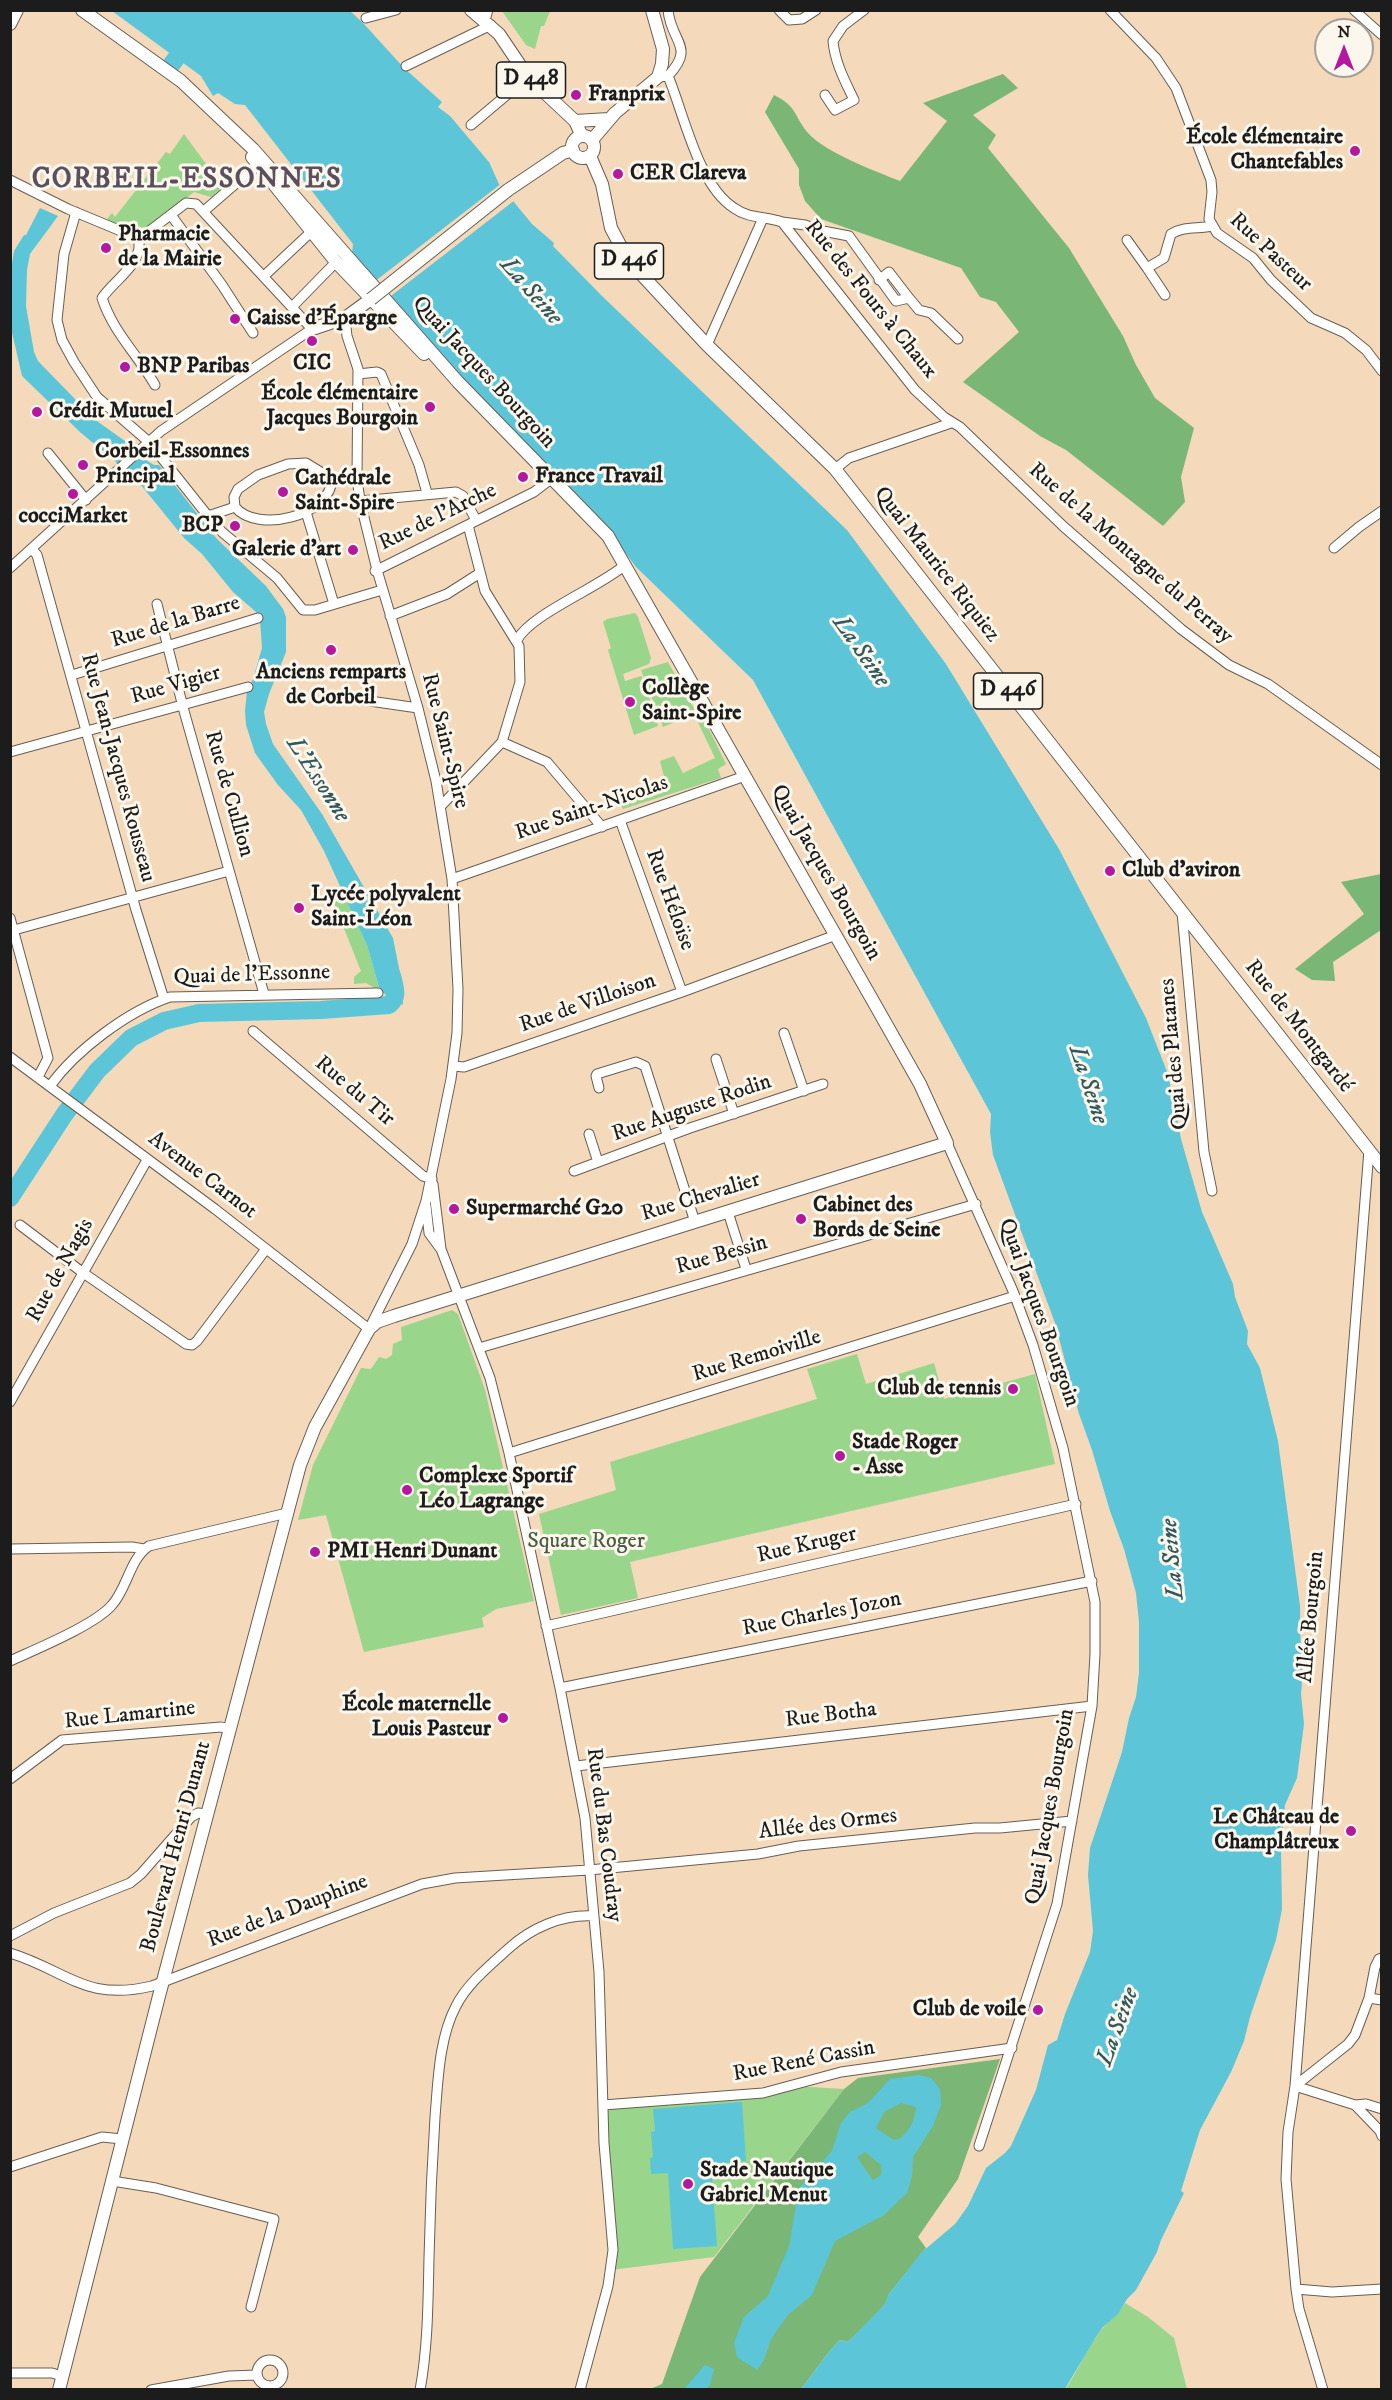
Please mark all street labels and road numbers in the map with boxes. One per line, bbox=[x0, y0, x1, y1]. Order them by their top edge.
road number: D 448 bbox=[496, 62, 566, 98]
street label: Rue Pasteur bbox=[1223, 208, 1317, 298]
street label: Rue des Fours à Chaux bbox=[798, 215, 942, 385]
road number: D 446 bbox=[594, 243, 664, 279]
street label: Quai Jacques Bourgoin bbox=[406, 291, 560, 455]
street label: Rue de la Montagne du Perray bbox=[1022, 458, 1238, 650]
street label: Rue de l'Arche bbox=[375, 478, 501, 558]
street label: Quai Maurice Riquiez bbox=[867, 482, 1005, 648]
street label: Rue de la Barre bbox=[108, 591, 244, 655]
street label: Rue Jean-Jacques Rousseau bbox=[74, 651, 160, 885]
street label: Rue Vigier bbox=[128, 661, 224, 711]
street label: Rue Saint-Spire bbox=[414, 671, 474, 811]
road number: D 446 bbox=[974, 673, 1042, 709]
street label: Rue de Cullion bbox=[197, 728, 259, 860]
street label: Rue Saint-Nicolas bbox=[512, 771, 672, 847]
street label: Quai Jacques Bourgoin bbox=[764, 780, 886, 966]
street label: Rue Héloïse bbox=[639, 846, 699, 954]
street label: Rue de Montgardé bbox=[1238, 955, 1358, 1099]
street label: Quai de l'Essonne bbox=[173, 960, 331, 992]
street label: Rue de Villoison bbox=[516, 968, 660, 1040]
street label: Quai des Platanes bbox=[1155, 977, 1195, 1131]
street label: Rue du Tir bbox=[309, 1051, 399, 1133]
street label: Rue Auguste Rodin bbox=[609, 1069, 775, 1149]
street label: Avenue Carnot bbox=[142, 1126, 262, 1226]
street label: Rue Chevalier bbox=[638, 1167, 764, 1229]
street label: Rue de Nagis bbox=[22, 1215, 100, 1327]
street label: Quai Jacques Bourgoin bbox=[992, 1215, 1084, 1411]
street label: Rue Bessin bbox=[673, 1230, 771, 1282]
street label: Rue Remoiville bbox=[689, 1325, 825, 1389]
street label: Rue Kruger bbox=[755, 1522, 859, 1570]
street label: Allée Bourgoin bbox=[1293, 1550, 1331, 1684]
street label: Rue Charles Jozon bbox=[740, 1587, 904, 1643]
street label: Rue Lamartine bbox=[63, 1696, 197, 1736]
street label: Rue Botha bbox=[784, 1697, 878, 1735]
street label: Quai Jacques Bourgoin bbox=[1021, 1707, 1081, 1907]
street label: Boulevard Henri Dunant bbox=[136, 1739, 218, 1955]
street label: Rue du Bas Coudray bbox=[579, 1746, 627, 1924]
street label: Allée des Ormes bbox=[757, 1803, 899, 1847]
street label: Rue de la Dauphine bbox=[204, 1869, 372, 1955]
street label: Rue René Cassin bbox=[731, 2035, 877, 2089]

